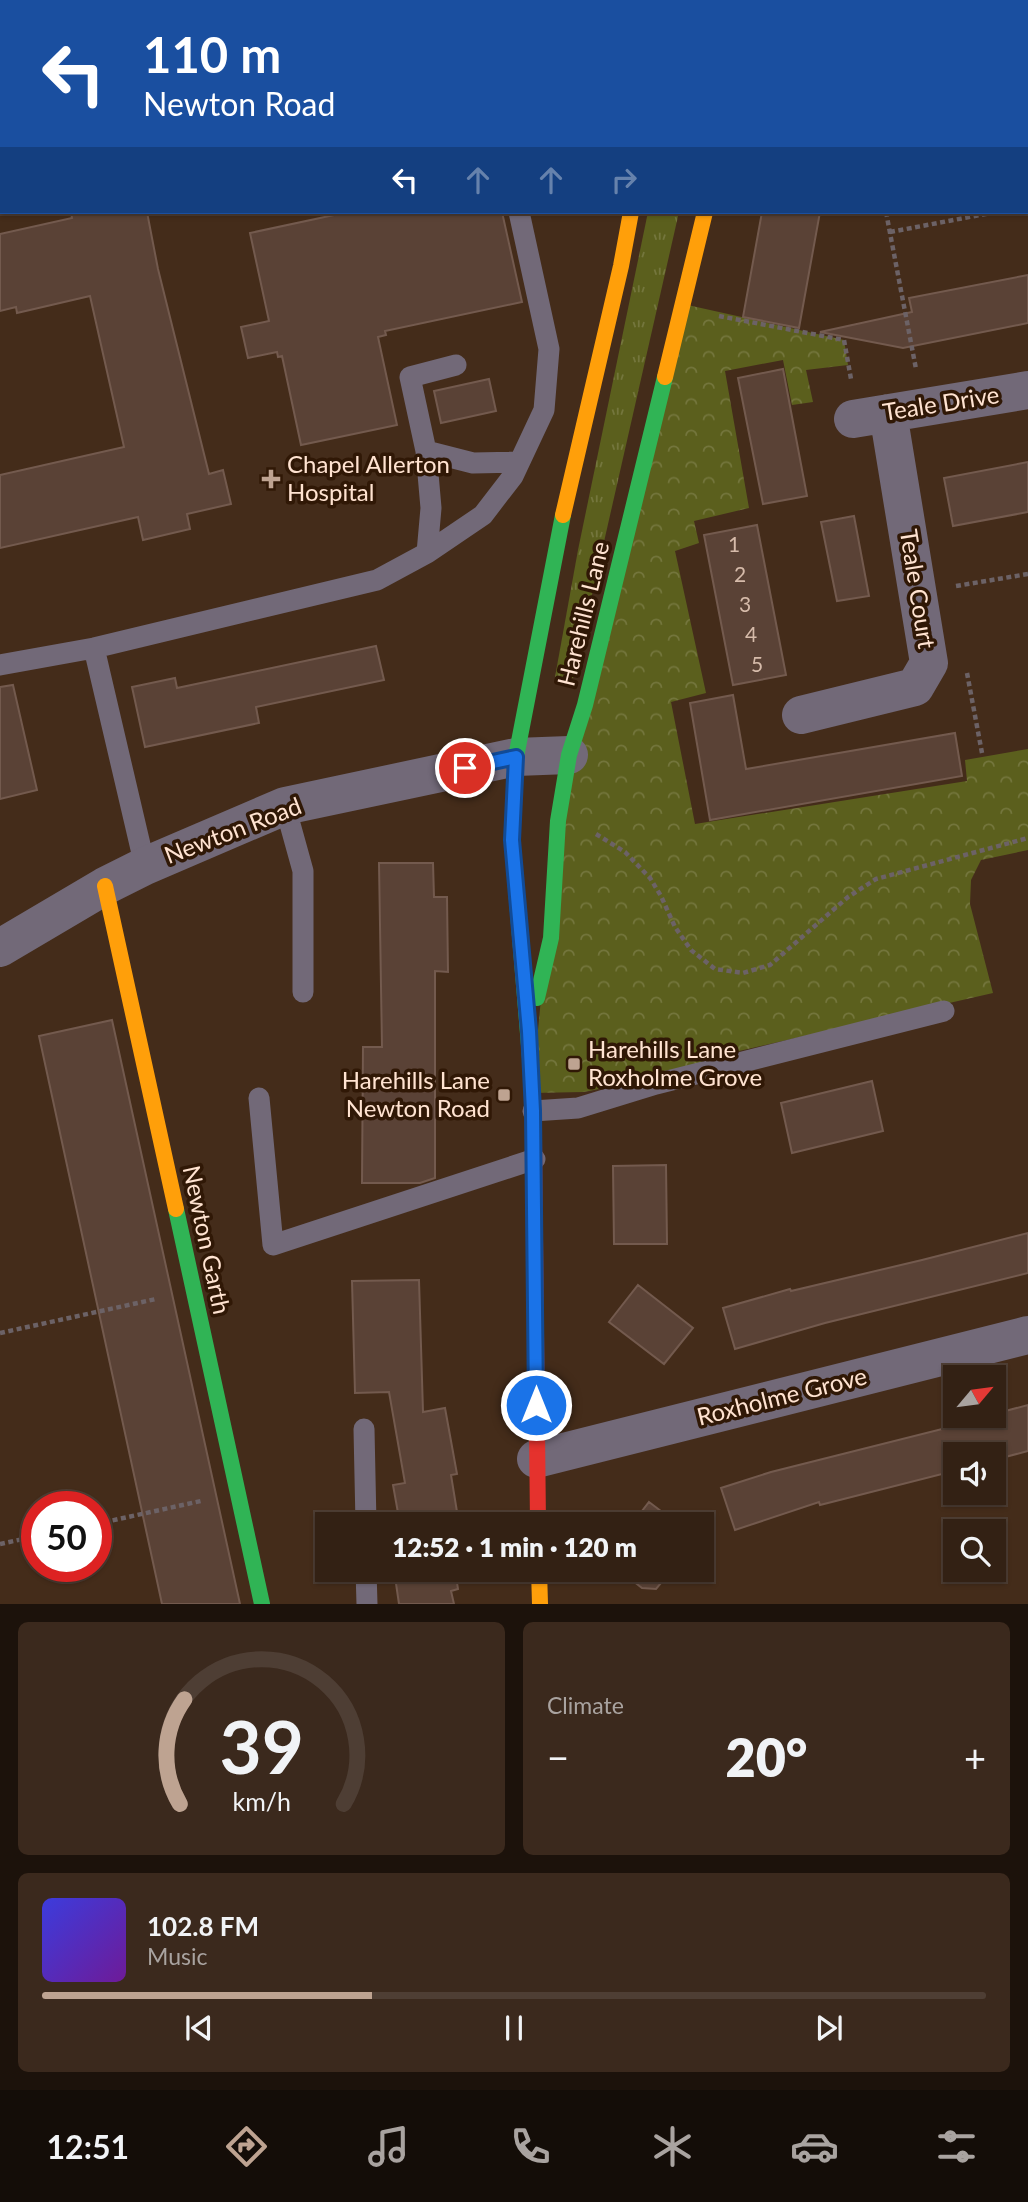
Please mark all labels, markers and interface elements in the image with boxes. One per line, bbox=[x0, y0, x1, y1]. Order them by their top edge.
text: 110 m bbox=[143, 25, 281, 83]
icon: left bbox=[28, 28, 119, 119]
text: Newton Road bbox=[143, 84, 335, 123]
icon: left bbox=[386, 161, 424, 199]
icon: ahead bbox=[459, 161, 497, 199]
icon: ahead bbox=[532, 161, 570, 199]
icon: right bbox=[605, 161, 643, 199]
street label: Teale Drive bbox=[880, 379, 1001, 426]
place label: Chapel Allerton Hospital bbox=[287, 449, 450, 506]
marker: Chapel Allerton Hospital bbox=[261, 469, 281, 489]
street label: Teale Court bbox=[895, 527, 942, 651]
house number: 1 bbox=[728, 531, 740, 556]
street label: Harehills Lane bbox=[551, 538, 615, 689]
house number: 2 bbox=[734, 561, 746, 586]
house number: 3 bbox=[739, 591, 751, 616]
house number: 4 bbox=[745, 621, 757, 646]
house number: 5 bbox=[751, 651, 763, 676]
pin bbox=[435, 738, 495, 798]
icon: arrive bbox=[446, 749, 484, 787]
street label: Newton Road bbox=[160, 790, 305, 869]
place label: Harehills Lane Roxholme Grove bbox=[588, 1034, 762, 1091]
marker: Harehills Lane Roxholme Grove bbox=[566, 1056, 582, 1072]
place label: Harehills Lane Newton Road bbox=[342, 1065, 490, 1122]
marker: Harehills Lane Newton Road bbox=[496, 1087, 512, 1103]
street label: Newton Garth bbox=[178, 1163, 237, 1317]
street label: Roxholme Grove bbox=[694, 1360, 870, 1431]
north arrow bbox=[943, 1365, 1006, 1428]
map controls bbox=[943, 1365, 1006, 1582]
position arrow bbox=[499, 1368, 573, 1442]
button: sound bbox=[943, 1442, 1006, 1505]
speed limit sign: 50 bbox=[21, 1491, 112, 1582]
button: search bbox=[943, 1519, 1006, 1582]
text: 12:52 · 1 min · 120 m bbox=[392, 1531, 637, 1563]
text: Climate bbox=[547, 1691, 624, 1719]
text: 39 bbox=[219, 1703, 304, 1791]
text: 20° bbox=[726, 1726, 807, 1788]
text: − bbox=[547, 1734, 569, 1780]
text: + bbox=[964, 1734, 986, 1780]
text: km/h bbox=[232, 1786, 291, 1816]
text: 102.8 FM bbox=[147, 1910, 259, 1942]
text: Music bbox=[147, 1942, 207, 1970]
icon: previous bbox=[180, 2009, 218, 2047]
icon: pause bbox=[495, 2009, 533, 2047]
icon: next bbox=[810, 2009, 848, 2047]
icon: directions bbox=[222, 2122, 271, 2171]
icon: music bbox=[364, 2122, 413, 2171]
icon: phone bbox=[506, 2122, 555, 2171]
icon: climate bbox=[648, 2122, 697, 2171]
icon: car bbox=[790, 2122, 839, 2171]
icon: filters bbox=[932, 2122, 981, 2171]
text: 12:51 bbox=[47, 2127, 129, 2166]

